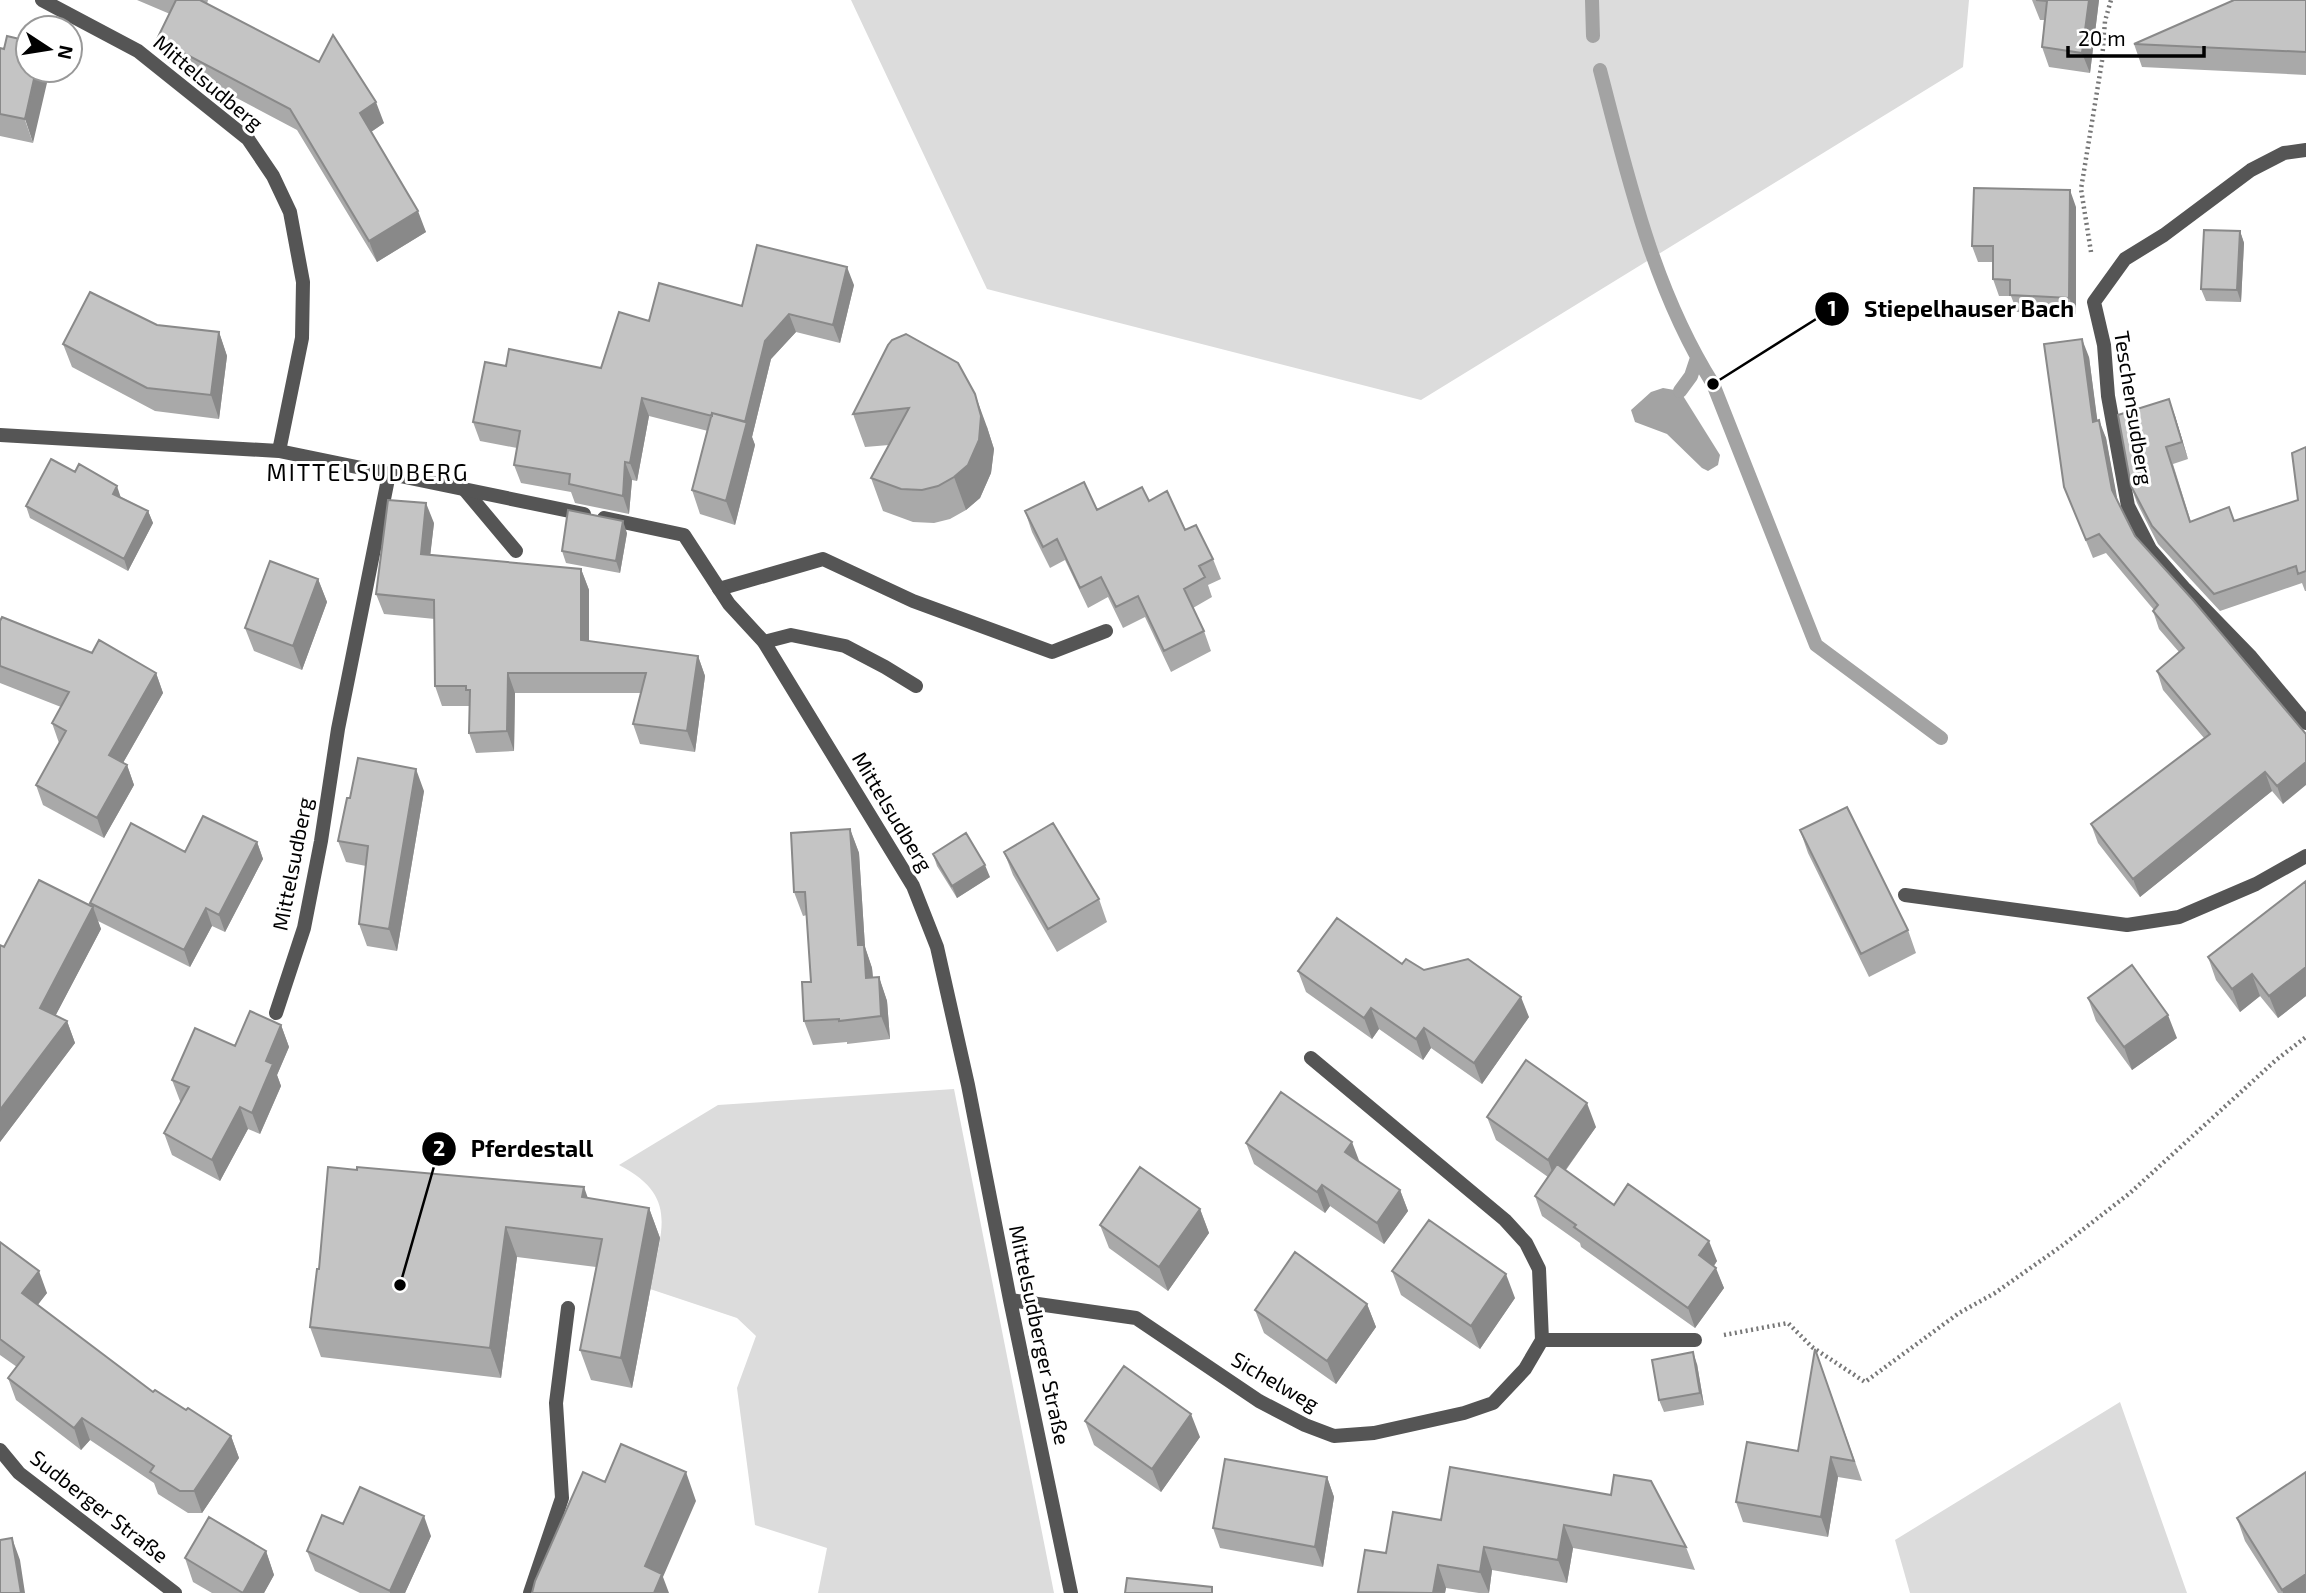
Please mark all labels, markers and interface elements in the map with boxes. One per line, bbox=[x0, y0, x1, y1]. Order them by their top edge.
north arrow bbox=[14, 14, 84, 84]
scale bar bbox=[2068, 14, 2204, 58]
text: 20 m bbox=[2078, 25, 2126, 50]
street label: Mittelsudberg bbox=[149, 29, 269, 135]
text: N bbox=[53, 44, 79, 62]
callout: Stiepelhauser Bach bbox=[1815, 287, 2088, 331]
text: Stiepelhauser Bach bbox=[1864, 294, 2074, 322]
text: 1 bbox=[1827, 295, 1837, 320]
street label: Teschensudberg bbox=[2110, 329, 2159, 487]
district label: MITTELSUDBERG bbox=[267, 458, 469, 486]
street label: Mittelsudberg bbox=[848, 747, 939, 876]
street label: Mittelsudberg bbox=[266, 795, 317, 932]
callout: Pferdestall bbox=[421, 1127, 607, 1171]
text: Pferdestall bbox=[471, 1134, 594, 1162]
text: 2 bbox=[433, 1135, 445, 1160]
street label: Mittelsudberger Straße bbox=[1005, 1223, 1076, 1447]
street label: Sichelweg bbox=[1228, 1346, 1324, 1416]
street label: Sudberger Straße bbox=[26, 1444, 174, 1567]

